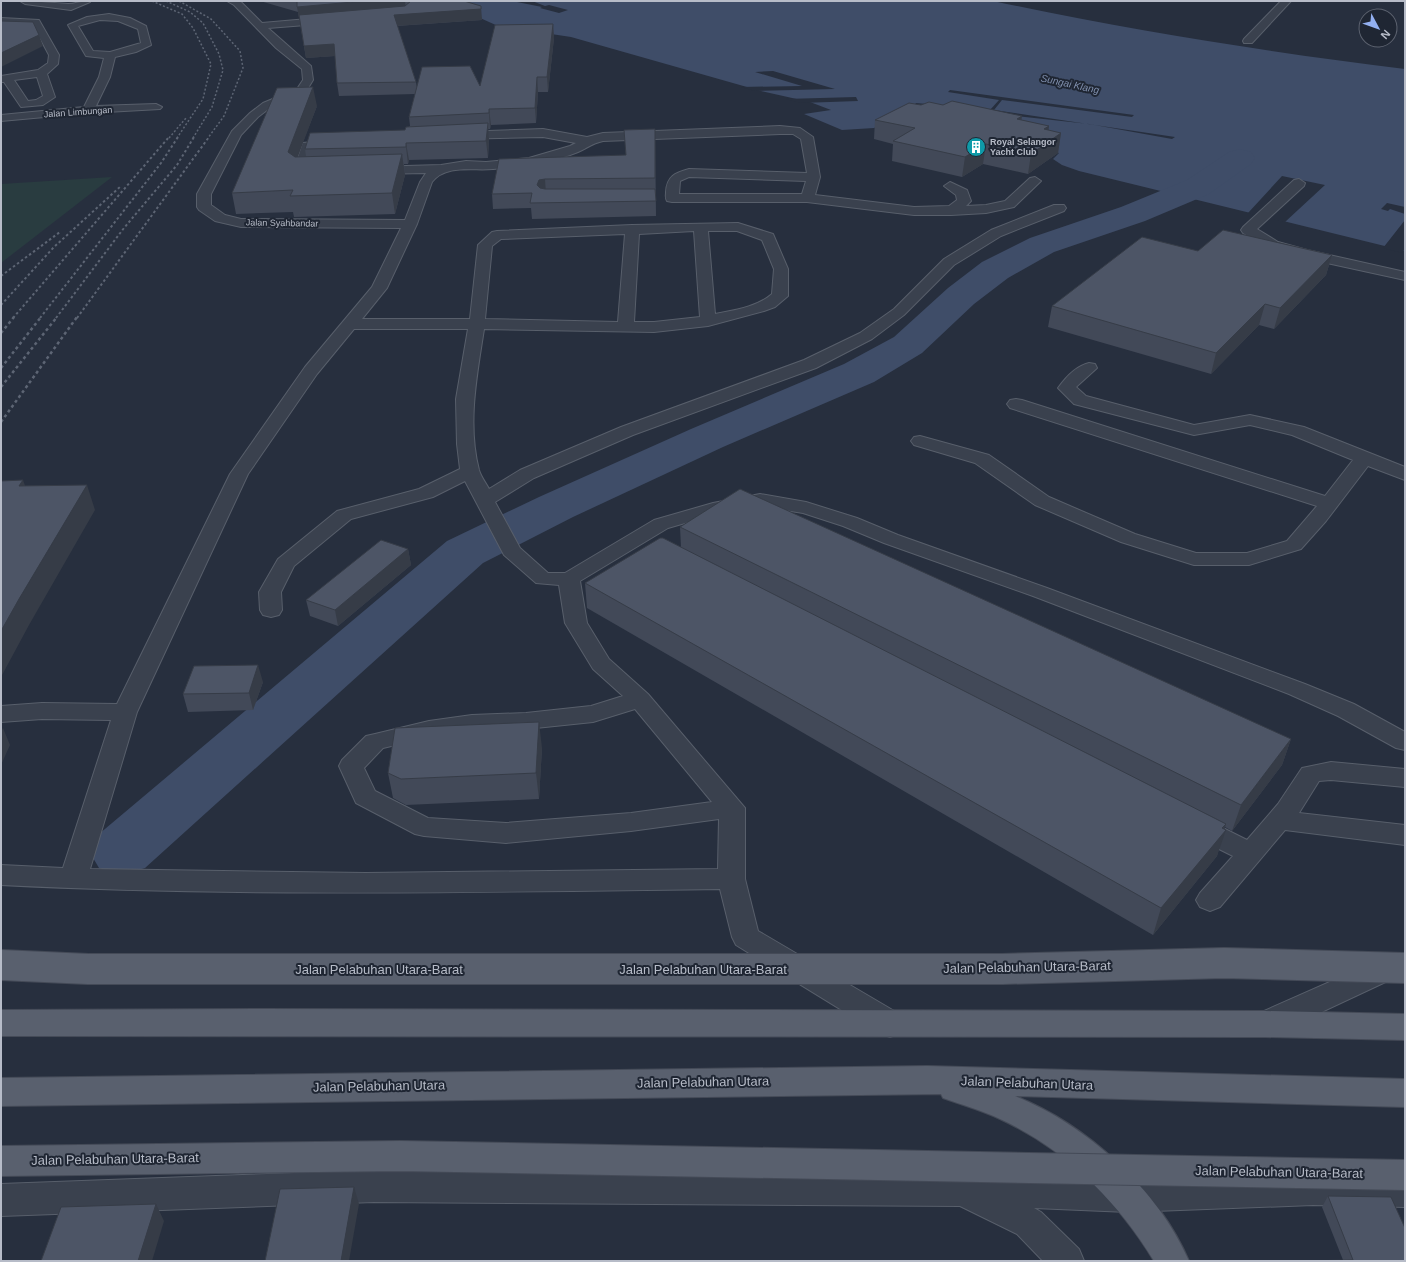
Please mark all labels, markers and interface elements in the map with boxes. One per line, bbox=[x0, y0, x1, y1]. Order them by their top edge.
north arrow bbox=[1358, 8, 1398, 48]
text: N bbox=[1378, 28, 1393, 42]
water label: Sungai Klang bbox=[1040, 72, 1101, 96]
street label: Jalan Limbungan bbox=[43, 105, 113, 119]
building icon: Royal Selangor Yacht Club bbox=[965, 136, 987, 158]
place label: Royal Selangor Yacht Club bbox=[990, 137, 1056, 157]
street label: Jalan Syahbandar bbox=[246, 217, 318, 229]
street label: Jalan Pelabuhan Utara-Barat bbox=[943, 958, 1111, 976]
street label: Jalan Pelabuhan Utara-Barat bbox=[295, 962, 463, 977]
street label: Jalan Pelabuhan Utara-Barat bbox=[619, 962, 787, 977]
street label: Jalan Pelabuhan Utara bbox=[637, 1073, 770, 1091]
street label: Jalan Pelabuhan Utara bbox=[961, 1073, 1094, 1093]
street label: Jalan Pelabuhan Utara bbox=[313, 1077, 446, 1095]
street label: Jalan Pelabuhan Utara-Barat bbox=[31, 1150, 199, 1168]
street label: Jalan Pelabuhan Utara-Barat bbox=[1195, 1163, 1363, 1181]

